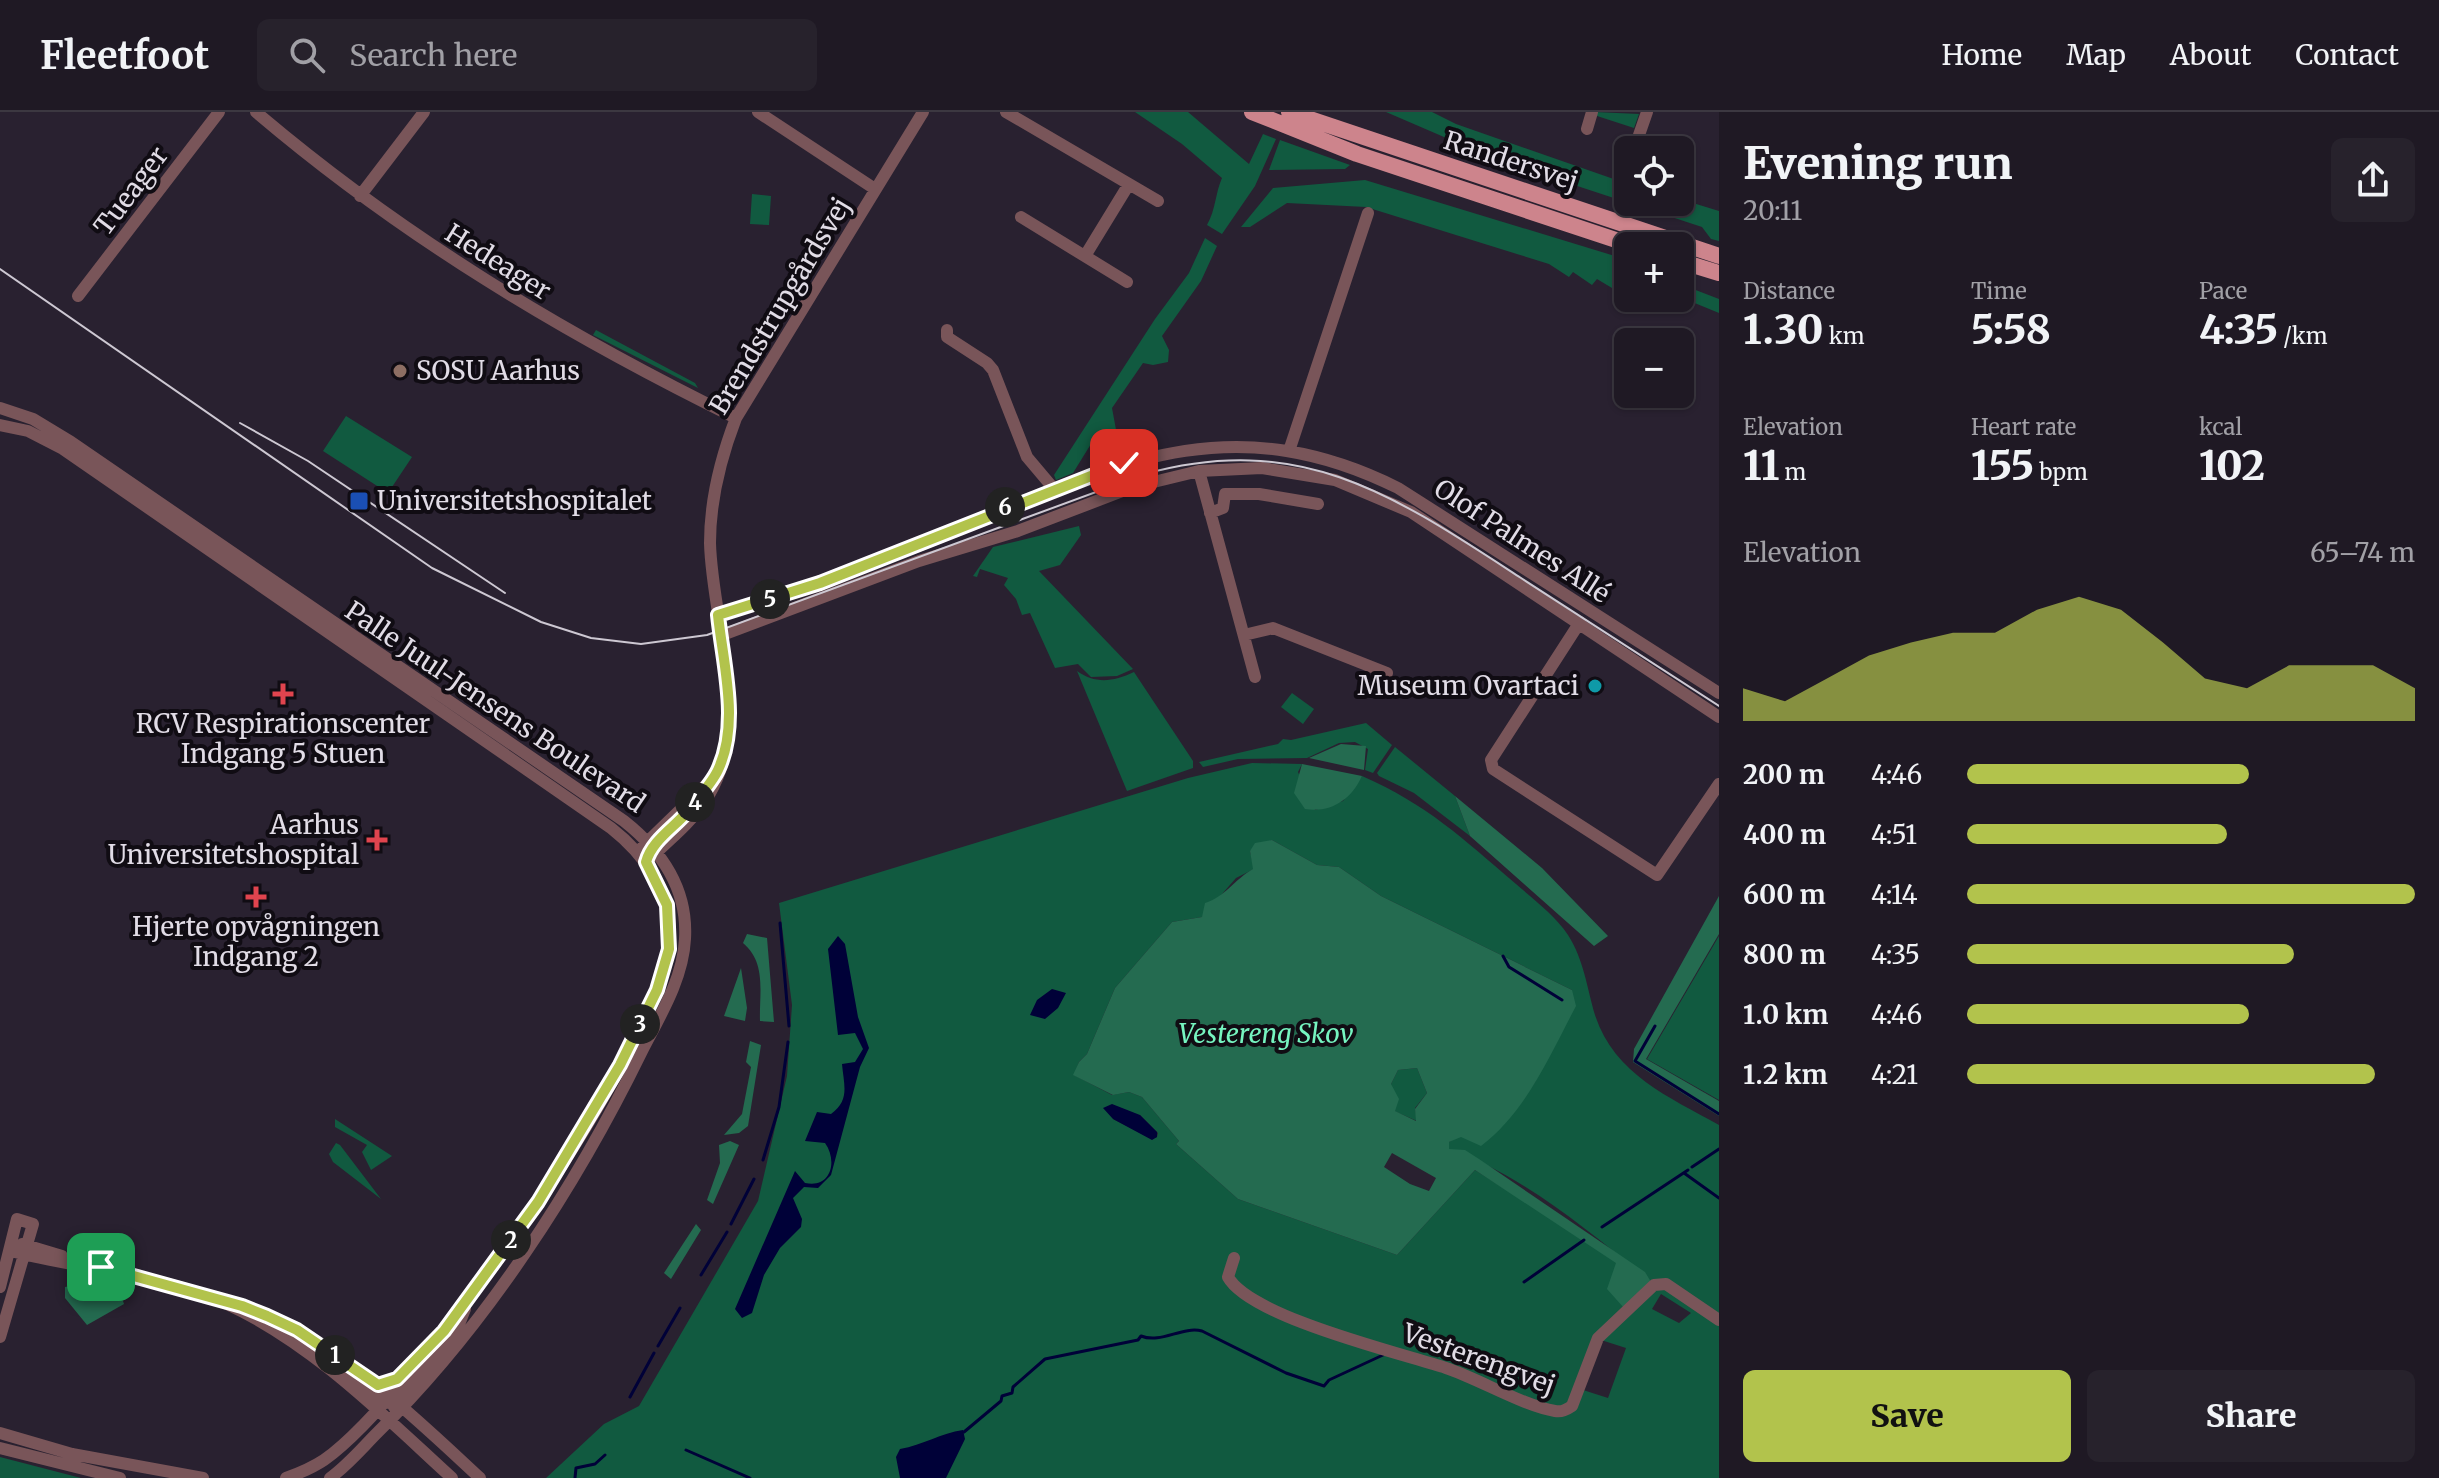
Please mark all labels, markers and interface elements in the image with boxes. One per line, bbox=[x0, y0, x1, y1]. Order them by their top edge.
search box bbox=[257, 19, 817, 91]
text: Fleetfoot bbox=[40, 32, 209, 79]
icon: search bbox=[285, 33, 329, 77]
text: Search here bbox=[349, 36, 517, 74]
text: Home bbox=[1941, 37, 2022, 73]
text: Map bbox=[2066, 37, 2126, 73]
text: About bbox=[2170, 37, 2251, 73]
text: Contact bbox=[2295, 37, 2399, 73]
street label: Randersvej bbox=[1440, 123, 1582, 198]
map controls bbox=[1614, 136, 1694, 408]
button: locate bbox=[1614, 136, 1694, 216]
text: Evening run bbox=[1743, 136, 2012, 191]
button: share bbox=[2331, 138, 2415, 222]
street label: Tueager bbox=[87, 140, 175, 242]
street label: Brendstrupgårdsvej bbox=[702, 191, 857, 420]
text: 20:11 bbox=[1743, 194, 1802, 227]
street label: Hedeager bbox=[439, 216, 557, 307]
button: + bbox=[1614, 232, 1694, 312]
text: Distance bbox=[1743, 277, 1835, 305]
text: Time bbox=[1971, 277, 2027, 305]
text: Pace bbox=[2199, 277, 2247, 305]
text: 1.30 bbox=[1743, 305, 1824, 355]
text: 5:58 bbox=[1971, 305, 2051, 355]
text: 4:35 bbox=[2199, 305, 2278, 355]
text: km bbox=[1824, 322, 1865, 350]
text: /km bbox=[2278, 322, 2328, 350]
button: − bbox=[1614, 328, 1694, 408]
place label: SOSU Aarhus bbox=[416, 354, 580, 387]
marker: SOSU Aarhus bbox=[391, 362, 409, 380]
text: Elevation bbox=[1743, 413, 1843, 441]
text: Heart rate bbox=[1971, 413, 2076, 441]
text: kcal bbox=[2199, 413, 2242, 441]
pin bbox=[1090, 429, 1158, 497]
icon: check bbox=[1102, 441, 1146, 485]
text: 11 bbox=[1743, 441, 1779, 491]
text: 155 bbox=[1971, 441, 2034, 491]
text: 102 bbox=[2199, 441, 2265, 491]
text: m bbox=[1779, 458, 1806, 486]
text: bpm bbox=[2034, 458, 2088, 486]
street label: Olof Palmes Allé bbox=[1428, 471, 1616, 610]
place label: Universitetshospitalet bbox=[377, 484, 652, 517]
pin: 6 bbox=[985, 487, 1025, 527]
marker: Universitetshospitalet bbox=[348, 490, 370, 512]
text: 6 bbox=[998, 493, 1012, 521]
text: Elevation bbox=[1743, 536, 1861, 569]
text: 65–74 m bbox=[2310, 536, 2415, 569]
pin: 5 bbox=[750, 579, 790, 619]
text: 5 bbox=[764, 585, 776, 613]
street label: Palle Juul-Jensens Boulevard bbox=[339, 594, 652, 820]
place label: Museum Ovartaci bbox=[1358, 669, 1579, 702]
marker: Museum Ovartaci bbox=[1586, 677, 1604, 695]
marker: RCV Respirationscenter Indgang 5 Stuen bbox=[272, 683, 294, 705]
place label: RCV Respirationscenter Indgang 5 Stuen bbox=[136, 707, 430, 770]
text: 200 m bbox=[1743, 758, 1825, 791]
text: 4:46 bbox=[1871, 758, 1922, 791]
pin: 4 bbox=[675, 782, 715, 822]
text: 4 bbox=[688, 788, 702, 816]
place label: Aarhus Universitetshospital bbox=[108, 808, 359, 871]
text: 400 m bbox=[1743, 818, 1826, 851]
text: 4:51 bbox=[1871, 818, 1917, 851]
marker: Aarhus Universitetshospital bbox=[366, 829, 388, 851]
text: 600 m bbox=[1743, 878, 1826, 911]
text: 4:14 bbox=[1871, 878, 1917, 911]
marker: Hjerte opvågningen Indgang 2 bbox=[245, 886, 267, 908]
place label: Hjerte opvågningen Indgang 2 bbox=[132, 910, 380, 973]
text: 800 m bbox=[1743, 938, 1826, 971]
text: 4:35 bbox=[1871, 938, 1920, 971]
text: 1.0 km bbox=[1743, 998, 1828, 1031]
text: 4:46 bbox=[1871, 998, 1922, 1031]
pin: 3 bbox=[620, 1004, 660, 1044]
text: 3 bbox=[634, 1010, 646, 1038]
park label: Vestereng Skov bbox=[1179, 1017, 1354, 1050]
text: 1.2 km bbox=[1743, 1058, 1828, 1091]
text: 4:21 bbox=[1871, 1058, 1918, 1091]
pin: 2 bbox=[491, 1220, 531, 1260]
text: 2 bbox=[505, 1226, 517, 1254]
pin bbox=[67, 1233, 135, 1301]
icon: arrive bbox=[79, 1245, 123, 1289]
street label: Vesterengvej bbox=[1398, 1315, 1560, 1401]
pin: 1 bbox=[315, 1335, 355, 1375]
text: 1 bbox=[330, 1341, 340, 1369]
button: Save bbox=[1743, 1370, 2071, 1462]
button: Share bbox=[2087, 1370, 2415, 1462]

